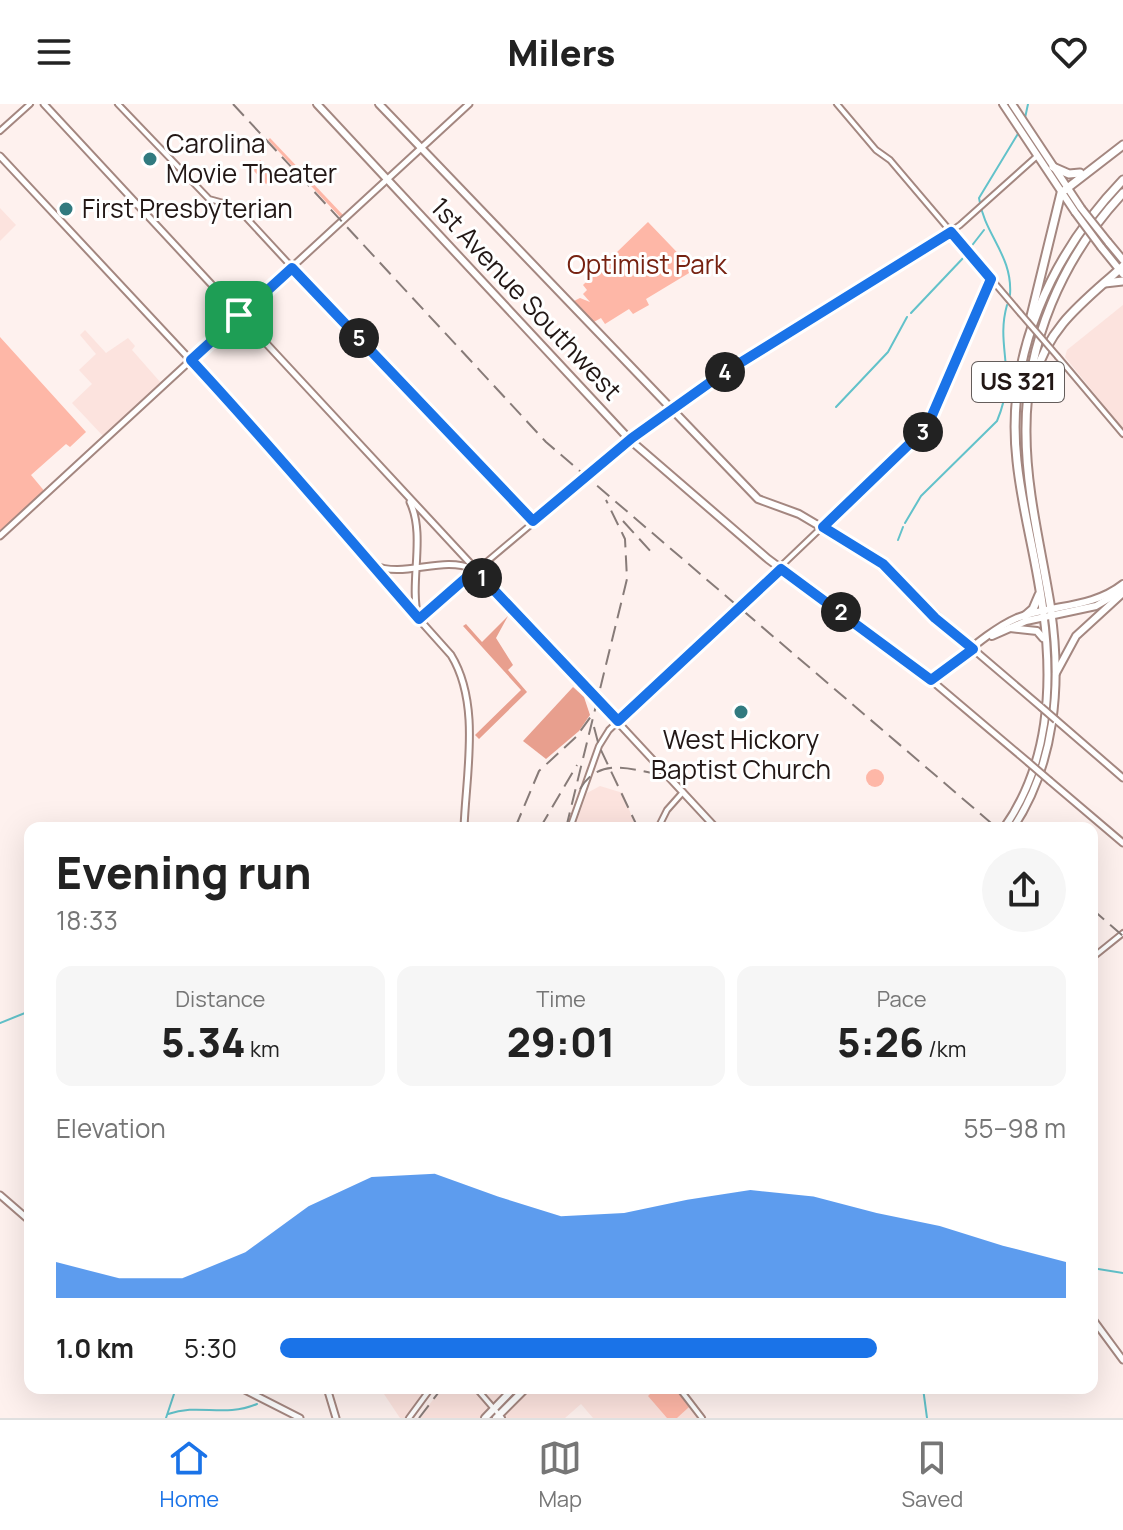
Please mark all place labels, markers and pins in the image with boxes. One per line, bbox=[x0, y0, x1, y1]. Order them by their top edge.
place label: Carolina Movie Theater bbox=[166, 125, 337, 191]
marker: Carolina Movie Theater bbox=[141, 150, 159, 168]
place label: First Presbyterian bbox=[82, 190, 293, 226]
marker: First Presbyterian bbox=[57, 200, 75, 218]
pin bbox=[205, 281, 273, 349]
pin: 5 bbox=[339, 318, 379, 358]
pin: 4 bbox=[705, 352, 745, 392]
pin: 3 bbox=[903, 412, 943, 452]
pin: 1 bbox=[462, 558, 502, 598]
pin: 2 bbox=[821, 592, 861, 632]
marker: West Hickory Baptist Church bbox=[732, 703, 750, 721]
place label: West Hickory Baptist Church bbox=[651, 721, 831, 787]

